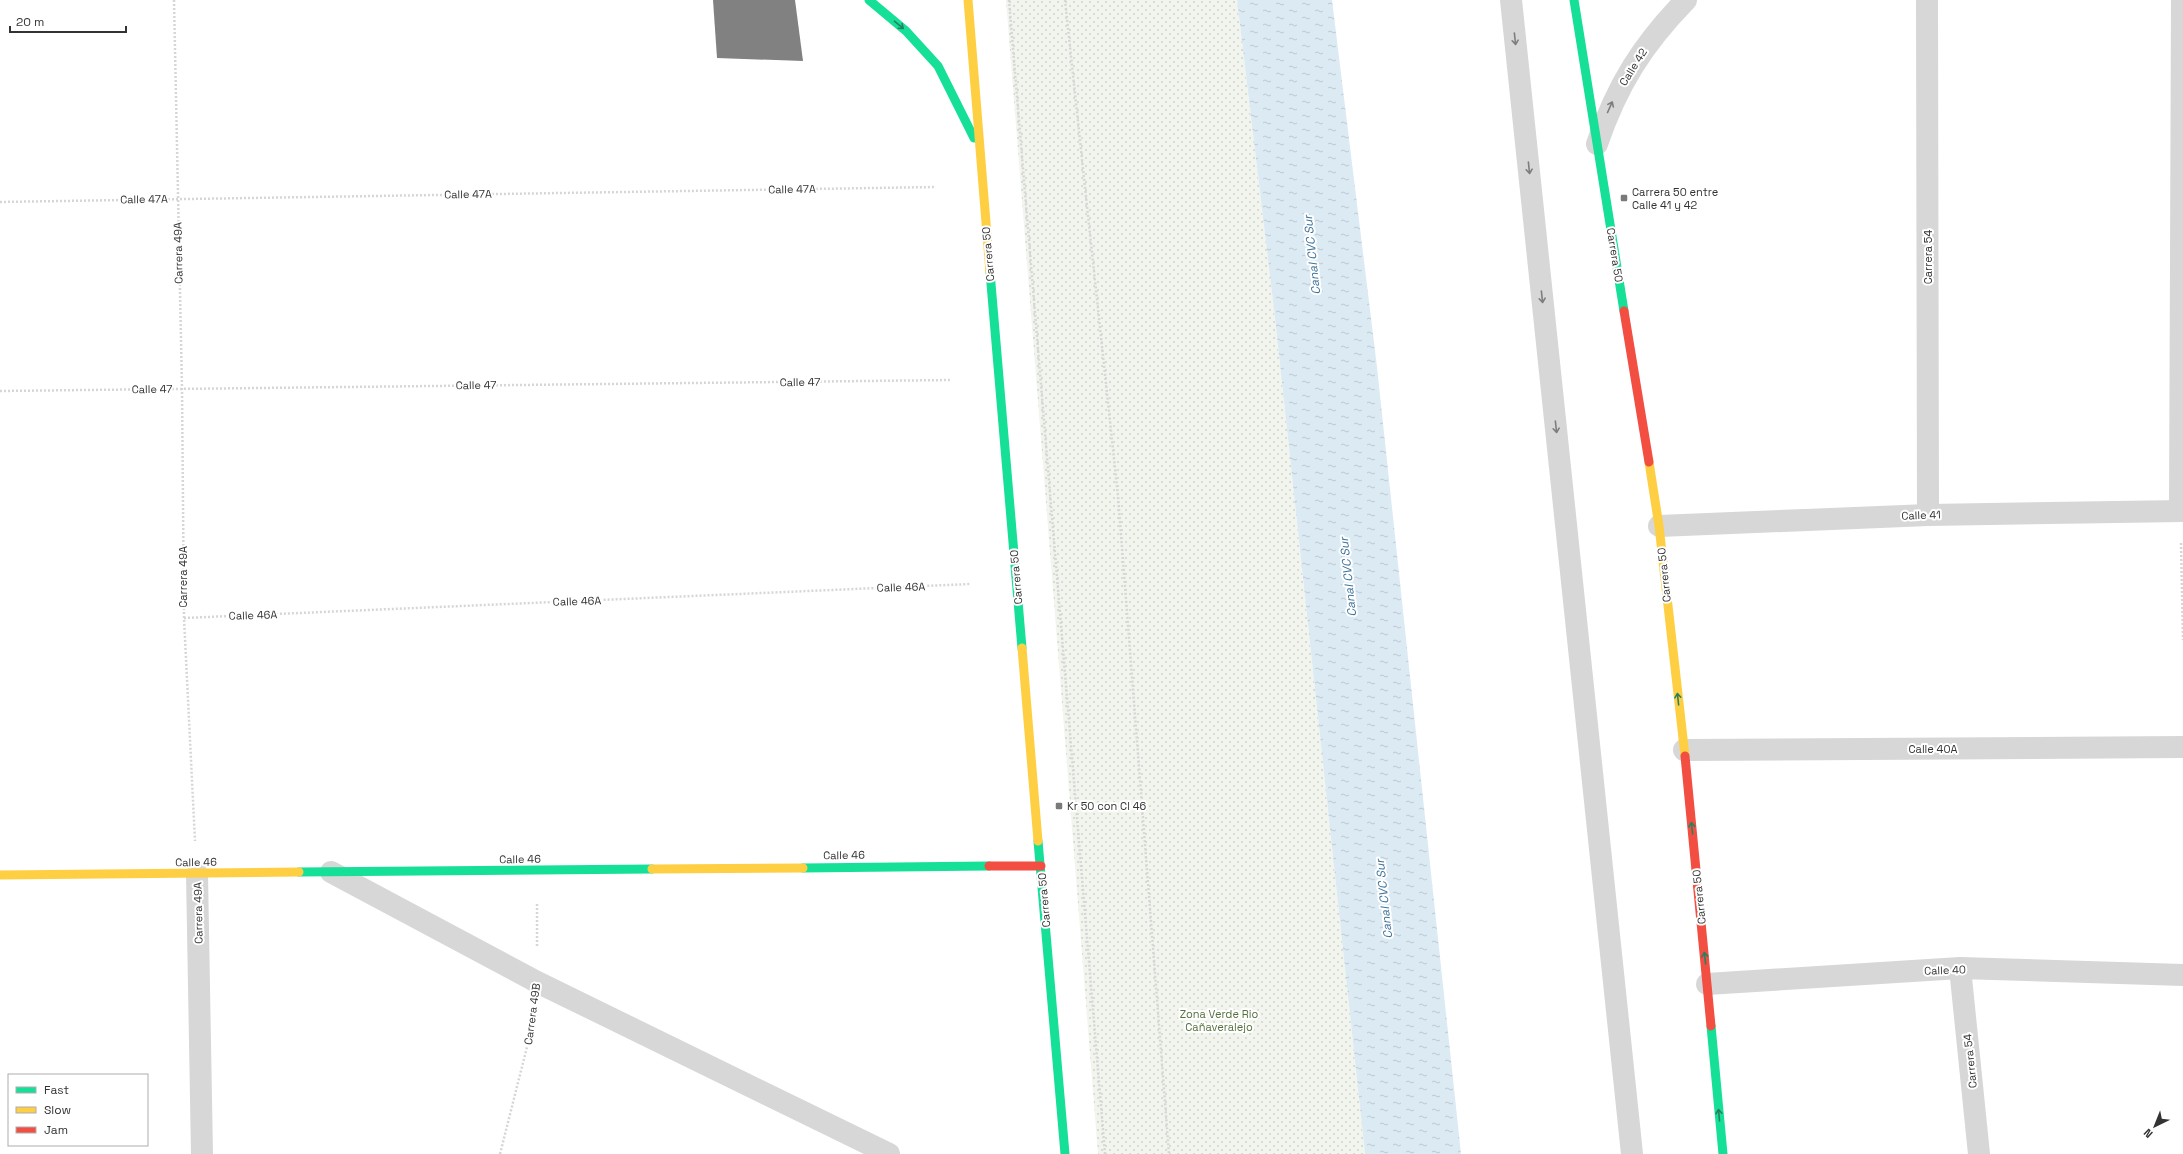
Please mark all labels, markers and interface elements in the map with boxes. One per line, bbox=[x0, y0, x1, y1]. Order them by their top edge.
scale bar bbox=[10, 8, 126, 34]
text: 20 m bbox=[16, 14, 44, 30]
one-way arrow bbox=[893, 20, 904, 29]
one-way arrow bbox=[1512, 32, 1519, 45]
street label: Calle 42 bbox=[1616, 45, 1650, 88]
one-way arrow bbox=[1607, 101, 1615, 113]
one-way arrow bbox=[1525, 161, 1532, 174]
street label: Calle 47A bbox=[768, 182, 816, 196]
place label: Carrera 50 entre Calle 41 y 42 bbox=[1632, 185, 1718, 212]
street label: Calle 47A bbox=[444, 187, 492, 201]
street label: Calle 47A bbox=[120, 192, 168, 206]
marker: Carrera 50 entre Calle 41 y 42 bbox=[1619, 193, 1629, 203]
water label: Canal CVC Sur bbox=[1300, 213, 1324, 296]
street label: Carrera 49A bbox=[170, 222, 186, 284]
street label: Carrera 50 bbox=[979, 226, 997, 282]
street label: Carrera 50 bbox=[1604, 227, 1626, 283]
street label: Carrera 54 bbox=[1921, 230, 1935, 284]
one-way arrow bbox=[1539, 290, 1546, 303]
street label: Calle 47 bbox=[779, 375, 821, 389]
street label: Calle 47 bbox=[455, 378, 497, 392]
street label: Calle 47 bbox=[131, 382, 173, 396]
one-way arrow bbox=[1552, 420, 1559, 433]
street label: Calle 41 bbox=[1901, 507, 1941, 523]
water label: Canal CVC Sur bbox=[1336, 535, 1360, 618]
street label: Carrera 49A bbox=[176, 546, 190, 608]
street label: Carrera 50 bbox=[1654, 547, 1674, 603]
street label: Carrera 50 bbox=[1007, 549, 1025, 605]
street label: Calle 46A bbox=[876, 579, 926, 595]
street label: Calle 46A bbox=[552, 593, 602, 609]
street label: Calle 46A bbox=[228, 607, 278, 623]
one-way arrow bbox=[1674, 693, 1682, 706]
street label: Calle 40A bbox=[1909, 742, 1958, 756]
place label: Kr 50 con Cl 46 bbox=[1067, 799, 1147, 813]
marker: Kr 50 con Cl 46 bbox=[1054, 801, 1064, 811]
one-way arrow bbox=[1688, 822, 1695, 835]
street label: Calle 46 bbox=[823, 848, 865, 862]
street label: Calle 46 bbox=[499, 852, 541, 866]
street label: Calle 46 bbox=[175, 855, 217, 869]
water label: Canal CVC Sur bbox=[1372, 857, 1396, 940]
street label: Carrera 50 bbox=[1689, 869, 1709, 925]
street label: Carrera 50 bbox=[1035, 872, 1053, 928]
street label: Carrera 49A bbox=[190, 882, 206, 944]
one-way arrow bbox=[1701, 952, 1708, 965]
street label: Calle 40 bbox=[1924, 962, 1966, 978]
street label: Carrera 49B bbox=[521, 982, 543, 1046]
park label: Zona Verde Rio Cañaveralejo bbox=[1180, 1007, 1258, 1034]
street label: Carrera 54 bbox=[1960, 1033, 1980, 1089]
legend bbox=[8, 1074, 148, 1146]
text: Fast bbox=[44, 1082, 69, 1098]
text: Slow bbox=[44, 1102, 71, 1118]
north arrow bbox=[2135, 1106, 2175, 1146]
one-way arrow bbox=[1716, 1109, 1723, 1122]
text: Jam bbox=[44, 1122, 68, 1138]
text: N bbox=[2141, 1126, 2156, 1141]

